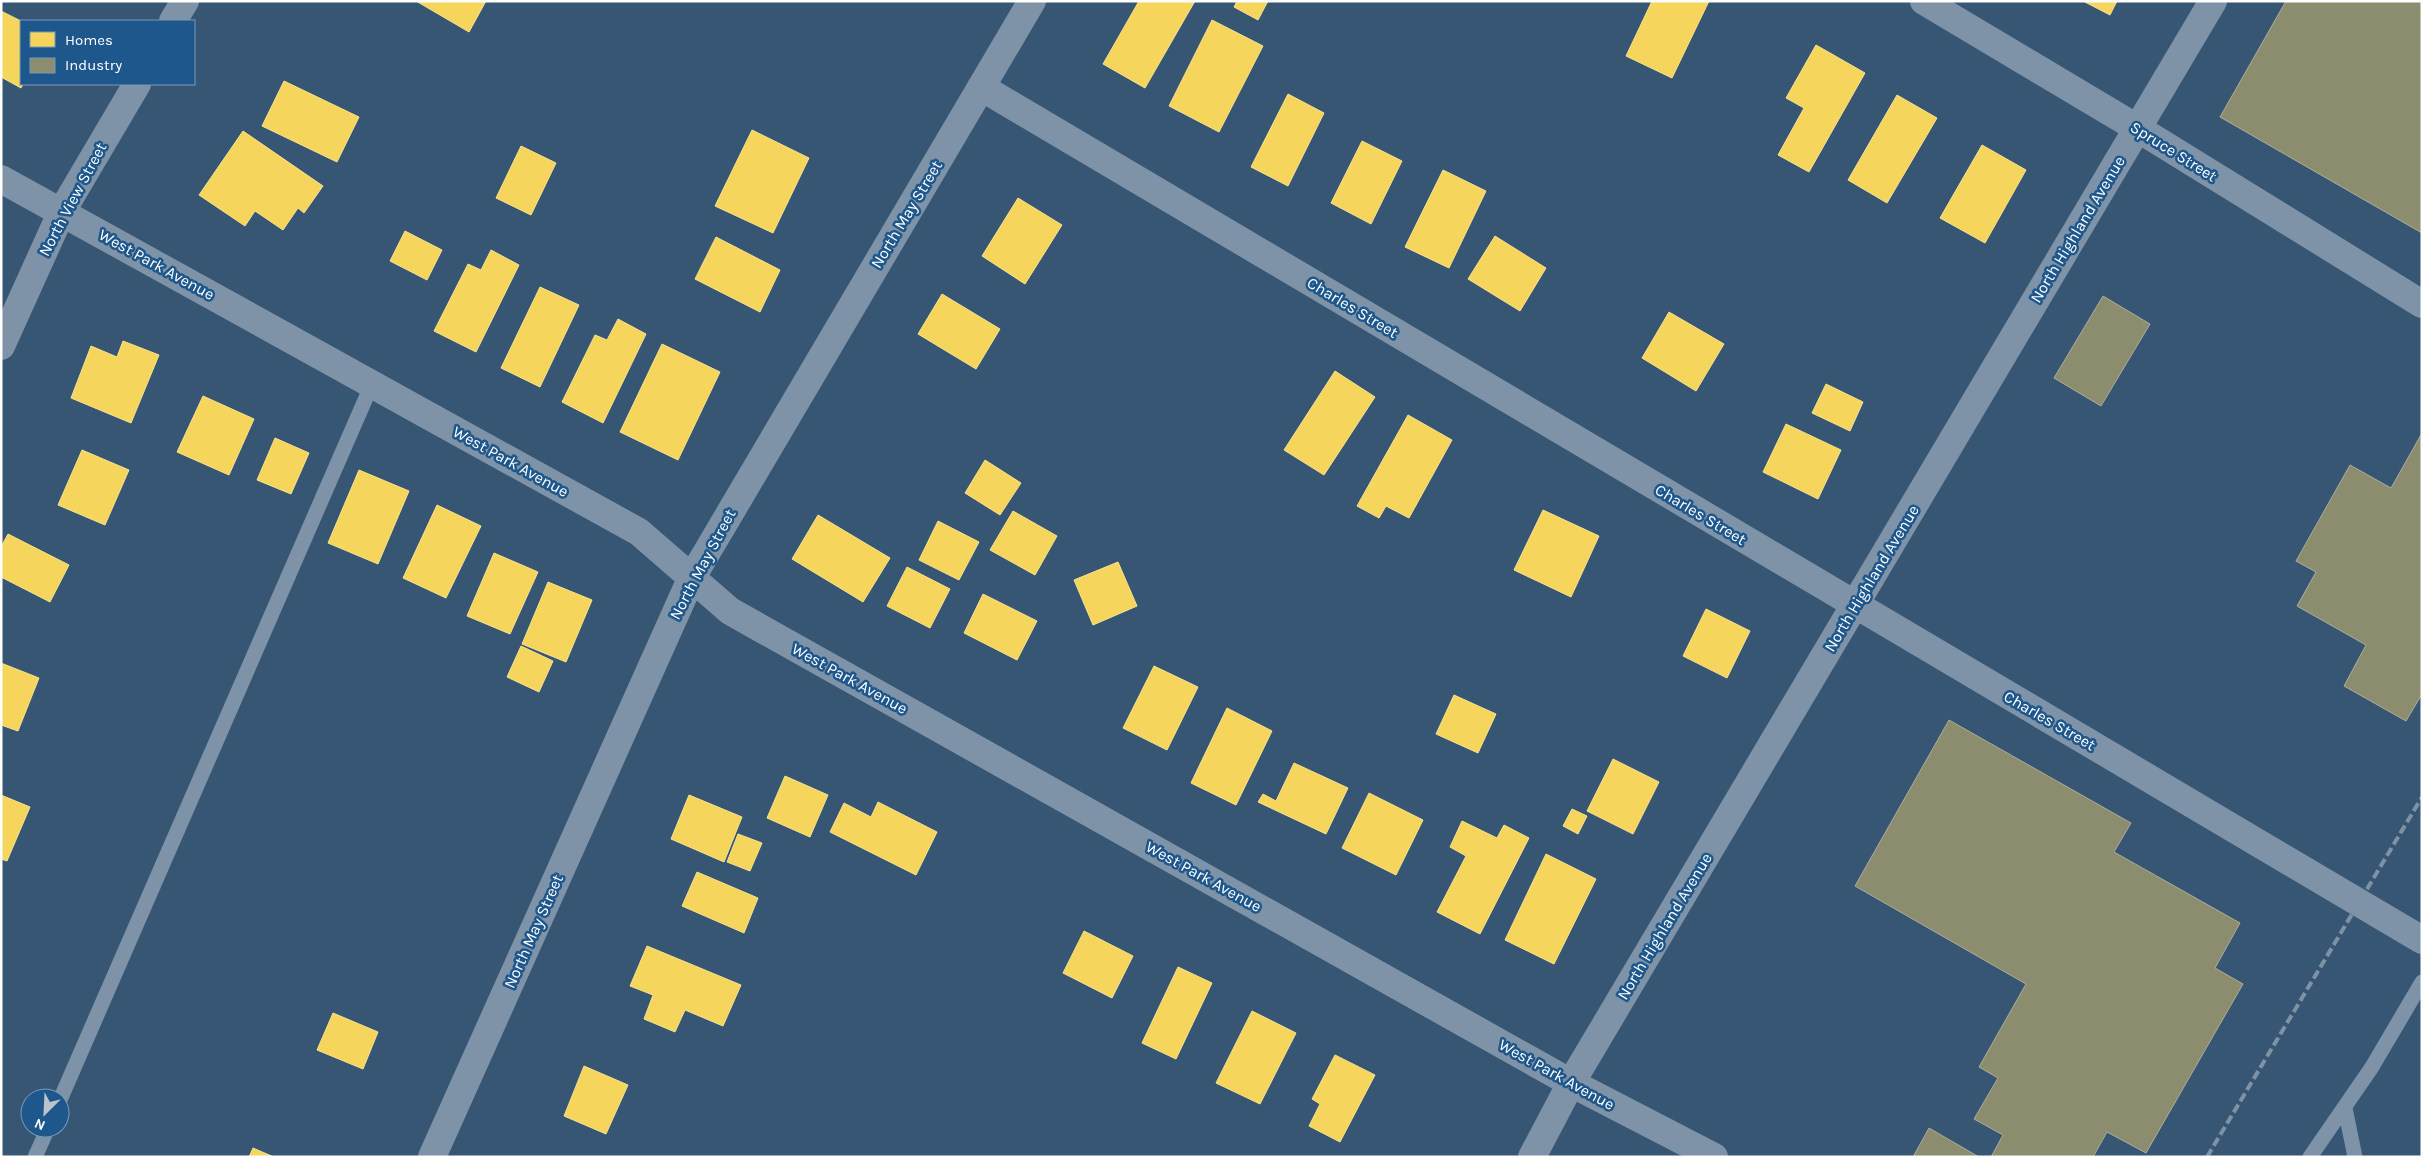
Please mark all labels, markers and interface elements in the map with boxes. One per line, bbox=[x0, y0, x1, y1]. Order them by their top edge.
legend bbox=[20, 20, 195, 85]
text: Homes bbox=[65, 31, 113, 49]
text: Industry bbox=[65, 56, 122, 74]
street label: Spruce Street bbox=[2127, 117, 2221, 186]
street label: North View Street bbox=[34, 139, 110, 259]
street label: North Highland Avenue bbox=[2026, 152, 2129, 306]
street label: North May Street bbox=[867, 157, 946, 272]
street label: West Park Avenue bbox=[96, 225, 218, 304]
street label: Charles Street bbox=[1304, 273, 1402, 342]
street label: West Park Avenue bbox=[450, 422, 572, 501]
street label: Charles Street bbox=[1652, 480, 1750, 549]
street label: North Highland Avenue bbox=[1820, 501, 1923, 655]
street label: North May Street bbox=[665, 506, 740, 623]
street label: West Park Avenue bbox=[789, 639, 911, 718]
street label: Charles Street bbox=[2000, 686, 2099, 754]
street label: West Park Avenue bbox=[1143, 837, 1265, 916]
street label: North Highland Avenue bbox=[1613, 849, 1716, 1003]
street label: North May Street bbox=[500, 871, 567, 991]
street label: West Park Avenue bbox=[1496, 1035, 1618, 1114]
north arrow bbox=[20, 1088, 70, 1138]
text: N bbox=[32, 1115, 48, 1134]

